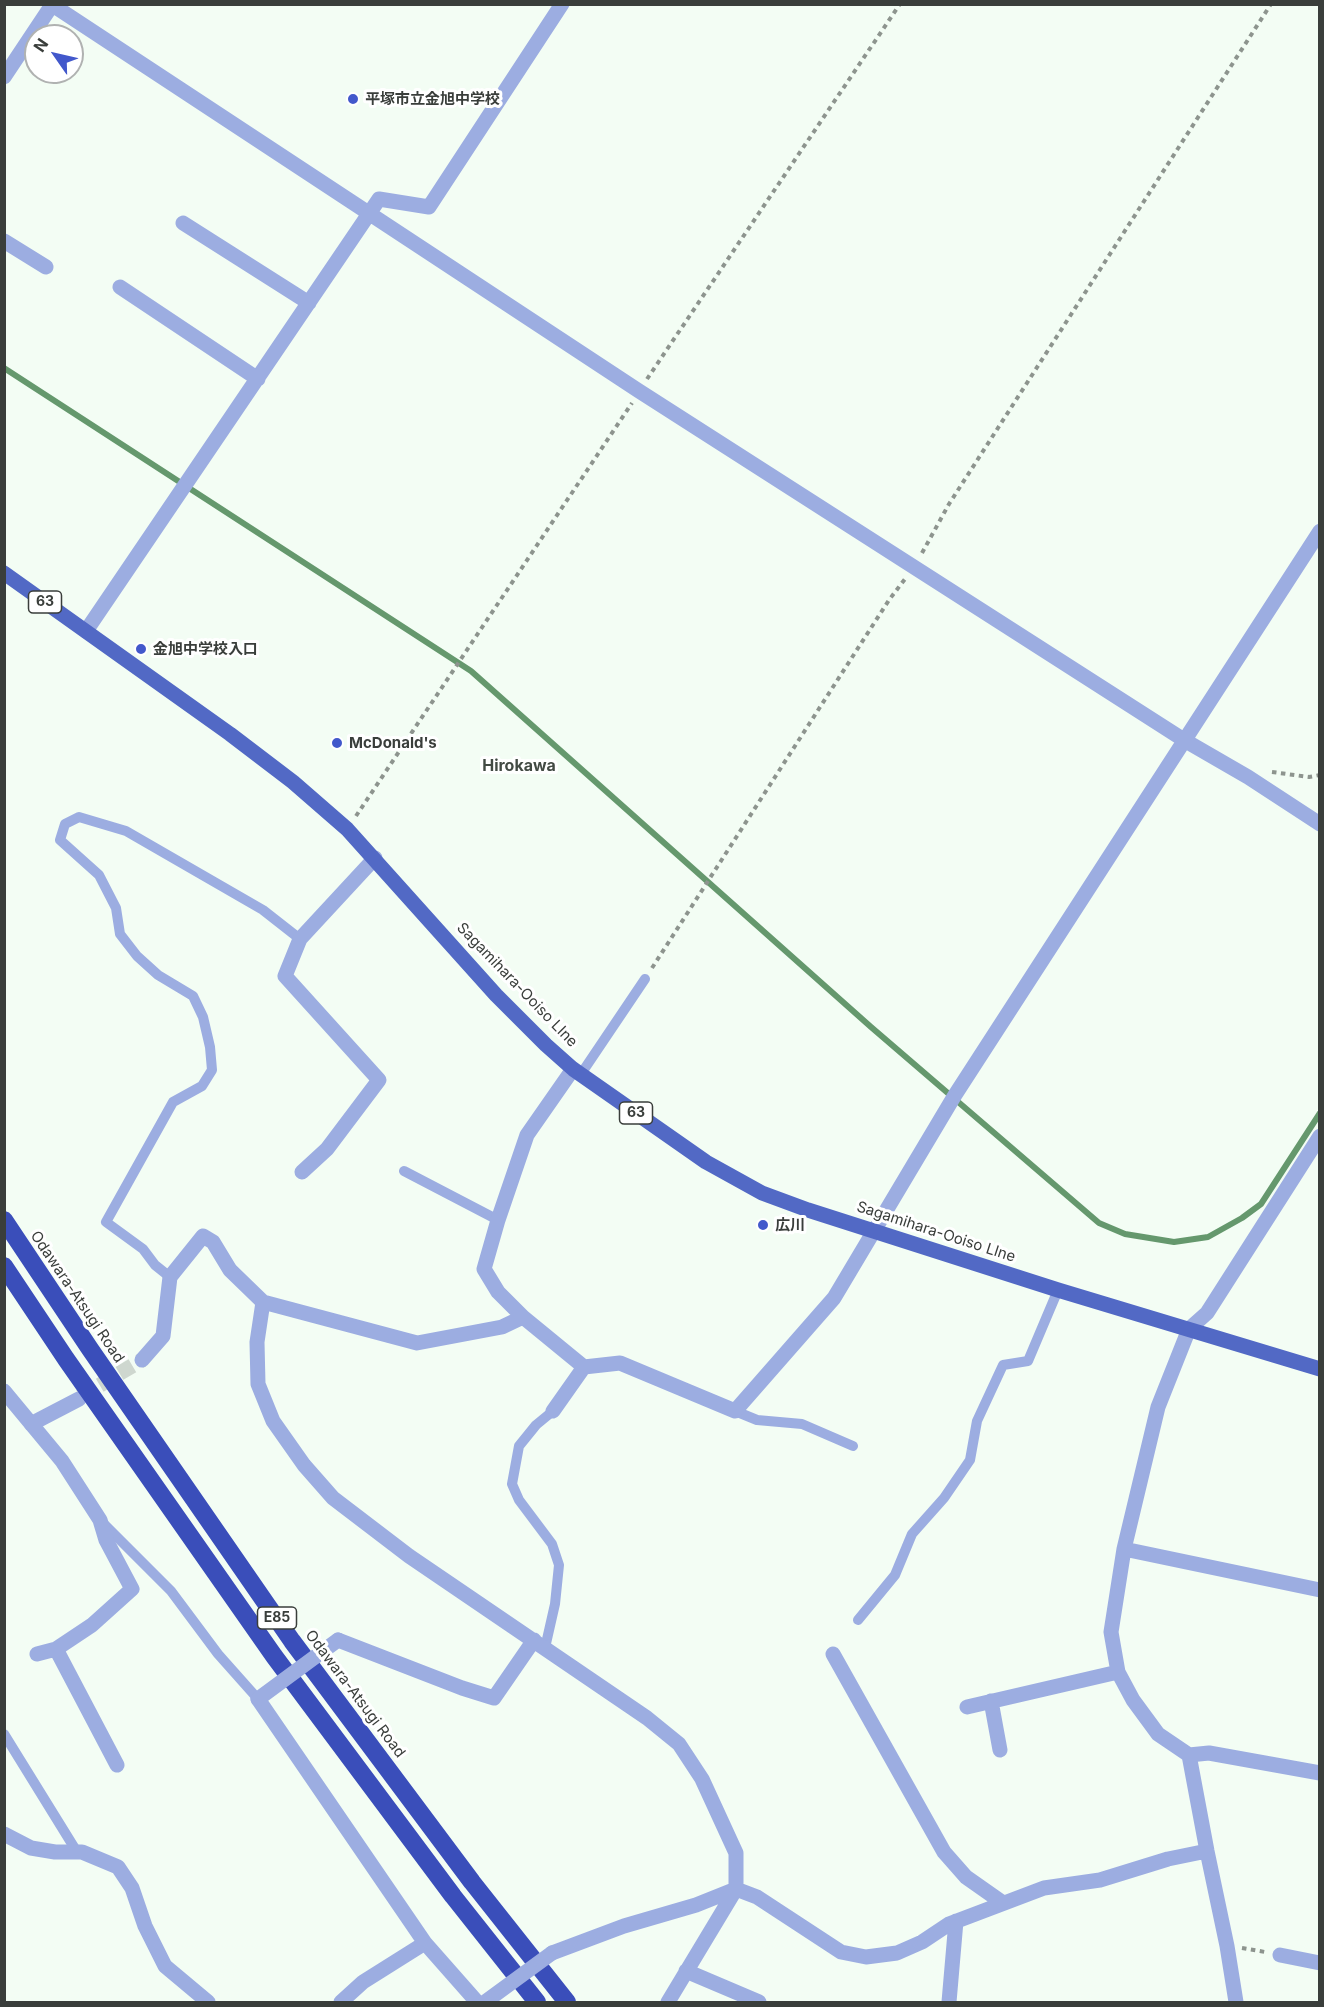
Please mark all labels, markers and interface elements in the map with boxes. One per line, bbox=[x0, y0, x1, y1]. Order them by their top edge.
north arrow bbox=[24, 24, 84, 84]
text: N bbox=[29, 34, 52, 56]
place label: 平塚市立金旭中学校 bbox=[365, 90, 500, 108]
marker: 平塚市立金旭中学校 bbox=[346, 92, 360, 106]
road number: 63 bbox=[28, 591, 62, 613]
place label: 金旭中学校入口 bbox=[153, 640, 258, 658]
marker: 金旭中学校入口 bbox=[134, 642, 148, 656]
place label: McDonald's bbox=[349, 734, 437, 752]
marker: McDonald's bbox=[330, 736, 344, 750]
district label: Hirokawa bbox=[482, 756, 556, 776]
street label: Sagamihara-Ooiso LIne bbox=[453, 919, 581, 1051]
road number: 63 bbox=[620, 1102, 652, 1124]
street label: Sagamihara-Ooiso LIne bbox=[854, 1198, 1018, 1266]
place label: 広川 bbox=[775, 1216, 805, 1234]
marker: 広川 bbox=[756, 1218, 770, 1232]
street label: Odawara-Atsugi Road bbox=[26, 1228, 128, 1366]
road number: E85 bbox=[258, 1607, 296, 1629]
street label: Odawara-Atsugi Road bbox=[301, 1627, 409, 1761]

